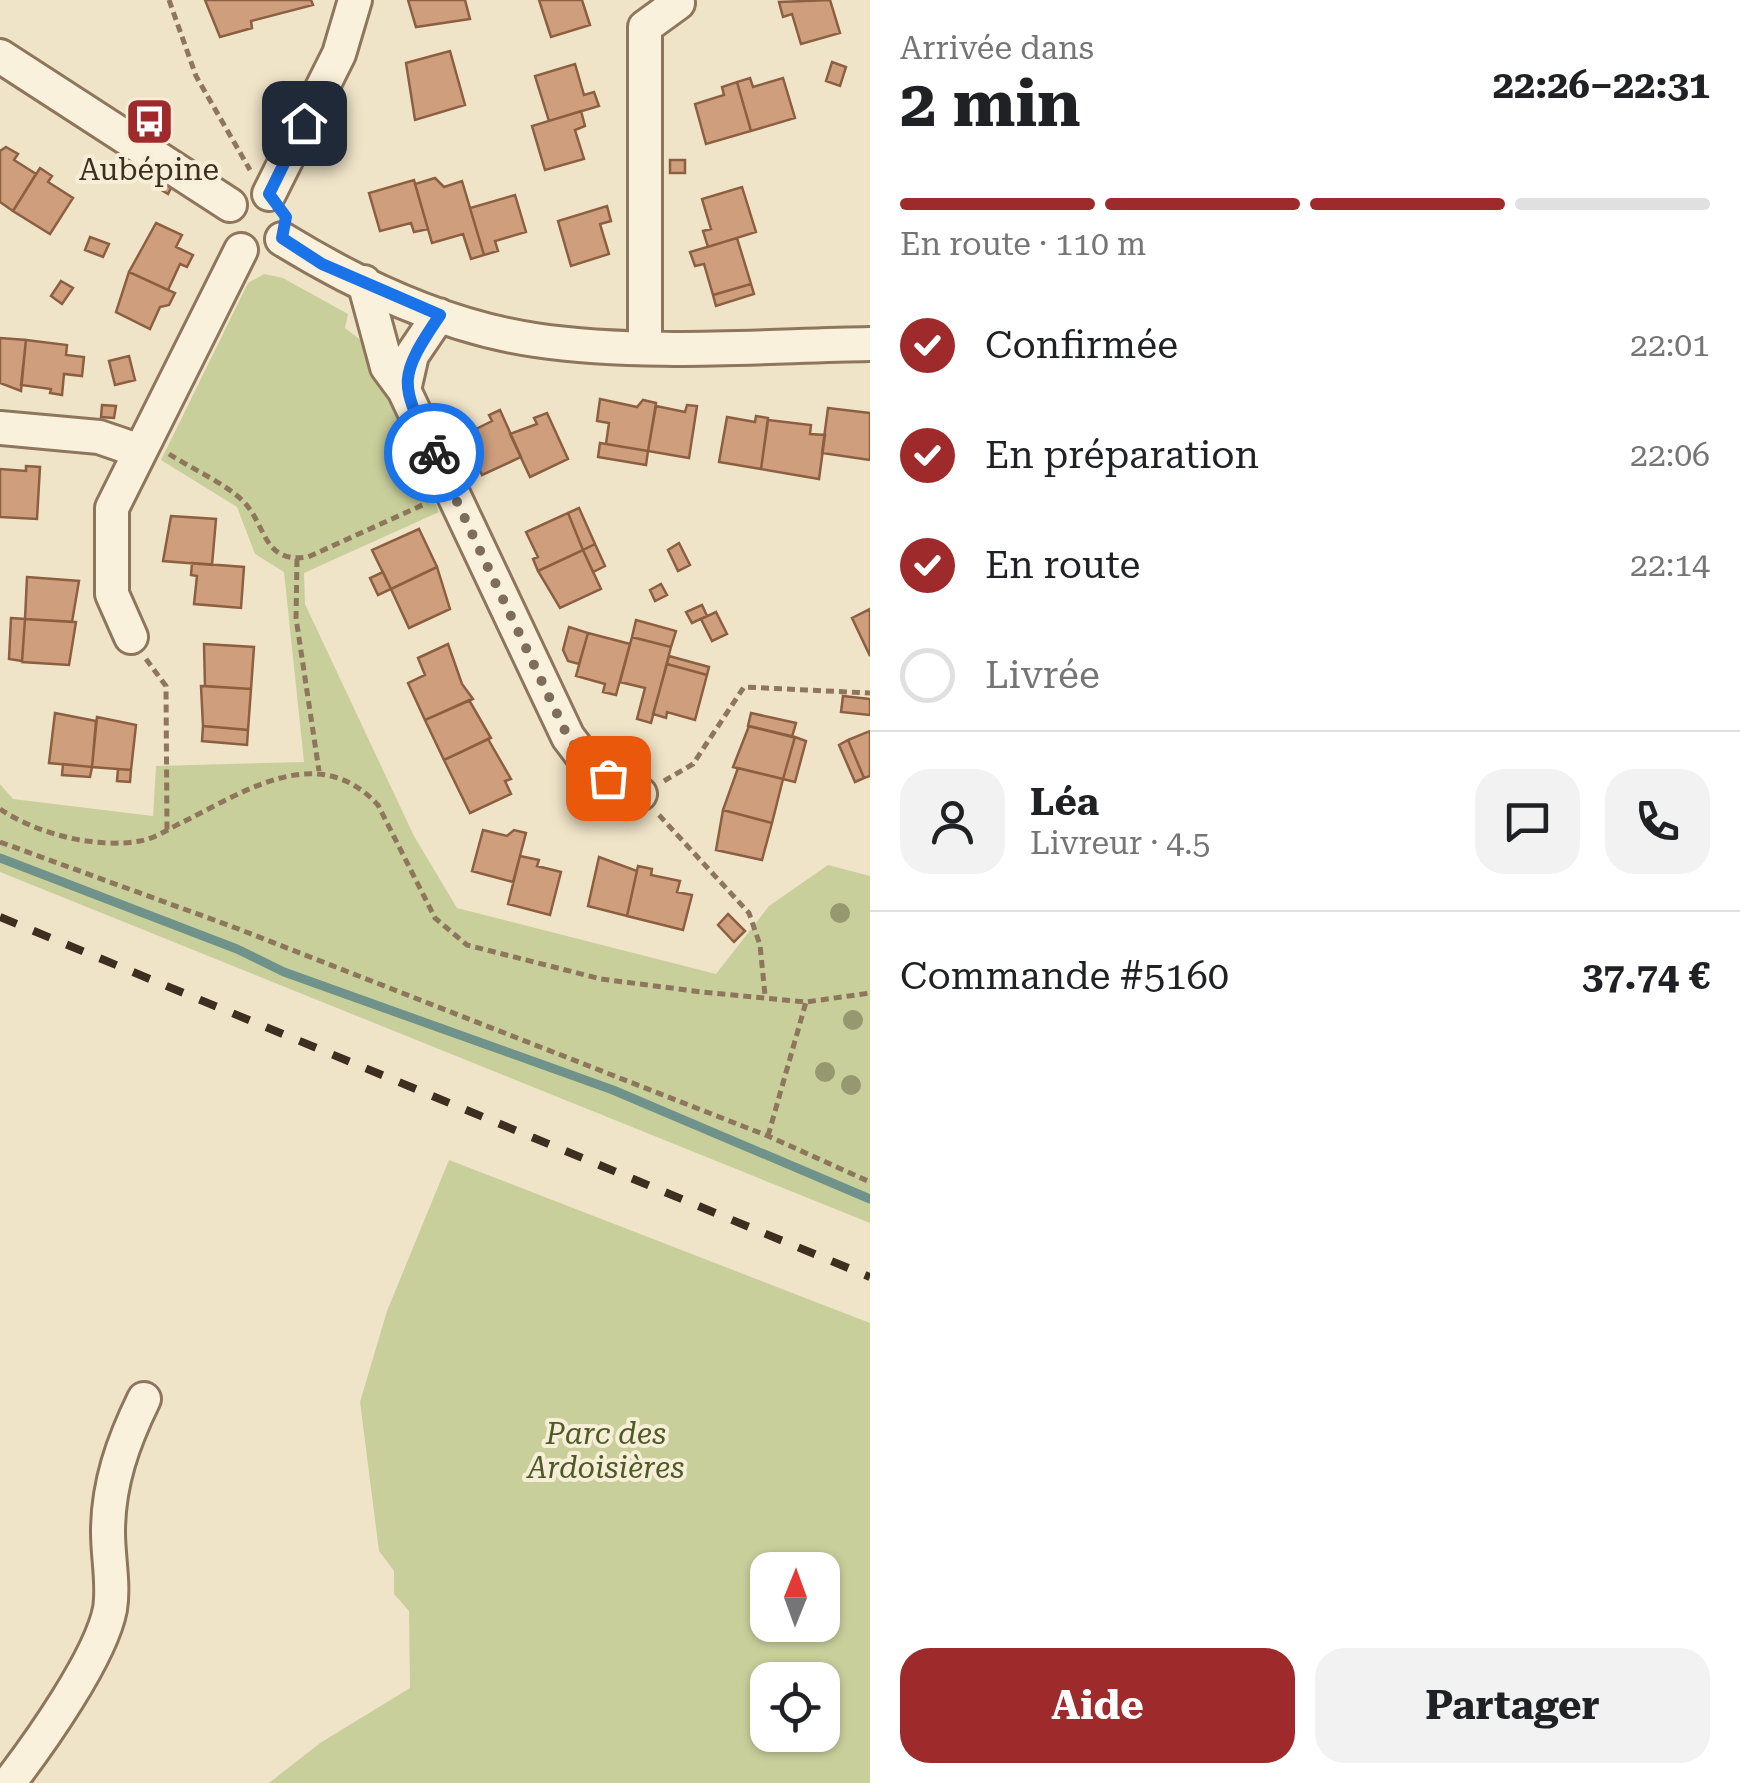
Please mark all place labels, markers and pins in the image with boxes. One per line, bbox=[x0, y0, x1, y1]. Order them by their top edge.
pin bbox=[262, 81, 347, 166]
bus stop icon: Aubépine bbox=[123, 95, 175, 147]
place label: Aubépine bbox=[79, 152, 219, 187]
pin bbox=[566, 736, 651, 821]

